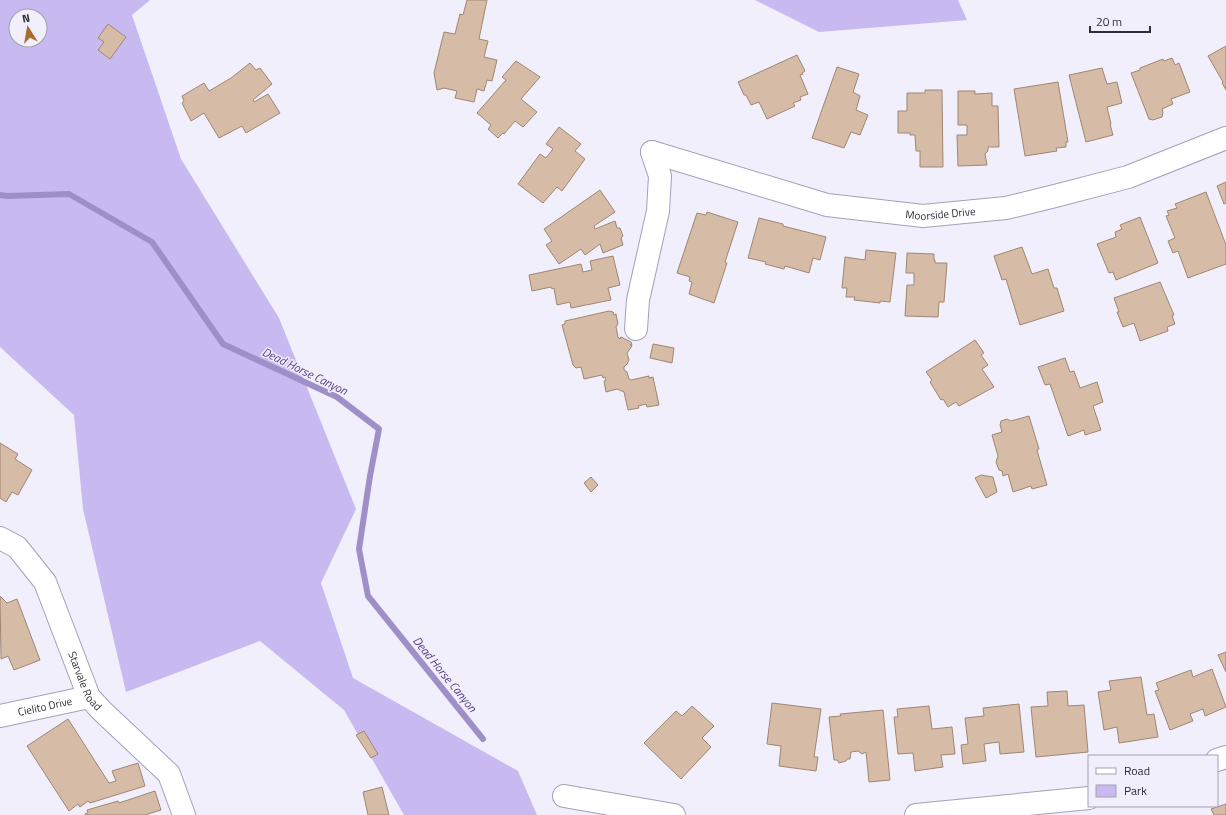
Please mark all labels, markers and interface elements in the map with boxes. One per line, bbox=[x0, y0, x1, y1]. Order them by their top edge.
north arrow bbox=[8, 8, 48, 48]
scale bar bbox=[1090, 8, 1150, 34]
text: N bbox=[21, 10, 31, 27]
text: 20 m bbox=[1096, 12, 1122, 31]
street label: Moorside Drive bbox=[905, 203, 977, 224]
water label: Dead Horse Canyon bbox=[259, 342, 352, 400]
water label: Dead Horse Canyon bbox=[408, 632, 482, 717]
street label: Starvale Road bbox=[64, 649, 106, 714]
street label: Cielito Drive bbox=[16, 693, 74, 720]
legend bbox=[1088, 755, 1218, 807]
text: Road bbox=[1124, 761, 1150, 780]
text: Park bbox=[1124, 781, 1147, 800]

